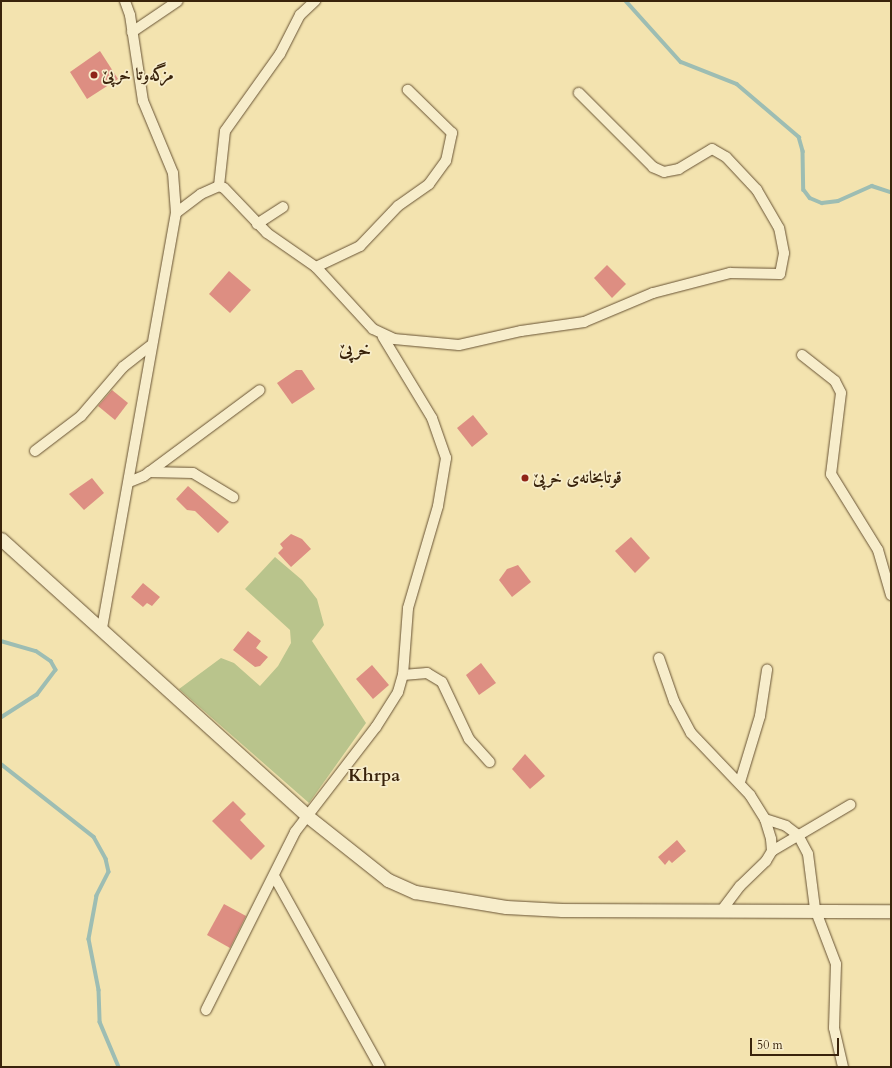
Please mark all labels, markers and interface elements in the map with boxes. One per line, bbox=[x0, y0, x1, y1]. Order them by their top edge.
place label: مزگەوتا خرپێ bbox=[102, 65, 174, 85]
marker: مزگەوتا خرپێ bbox=[89, 70, 99, 80]
district label: خرپێ bbox=[339, 339, 371, 361]
place label: قوتابخانەی خرپێ bbox=[533, 468, 622, 488]
marker: قوتابخانەی خرپێ bbox=[520, 473, 530, 483]
district label: Khrpa bbox=[348, 765, 400, 787]
scale bar bbox=[752, 1030, 841, 1056]
text: 50 m bbox=[757, 1037, 783, 1053]

